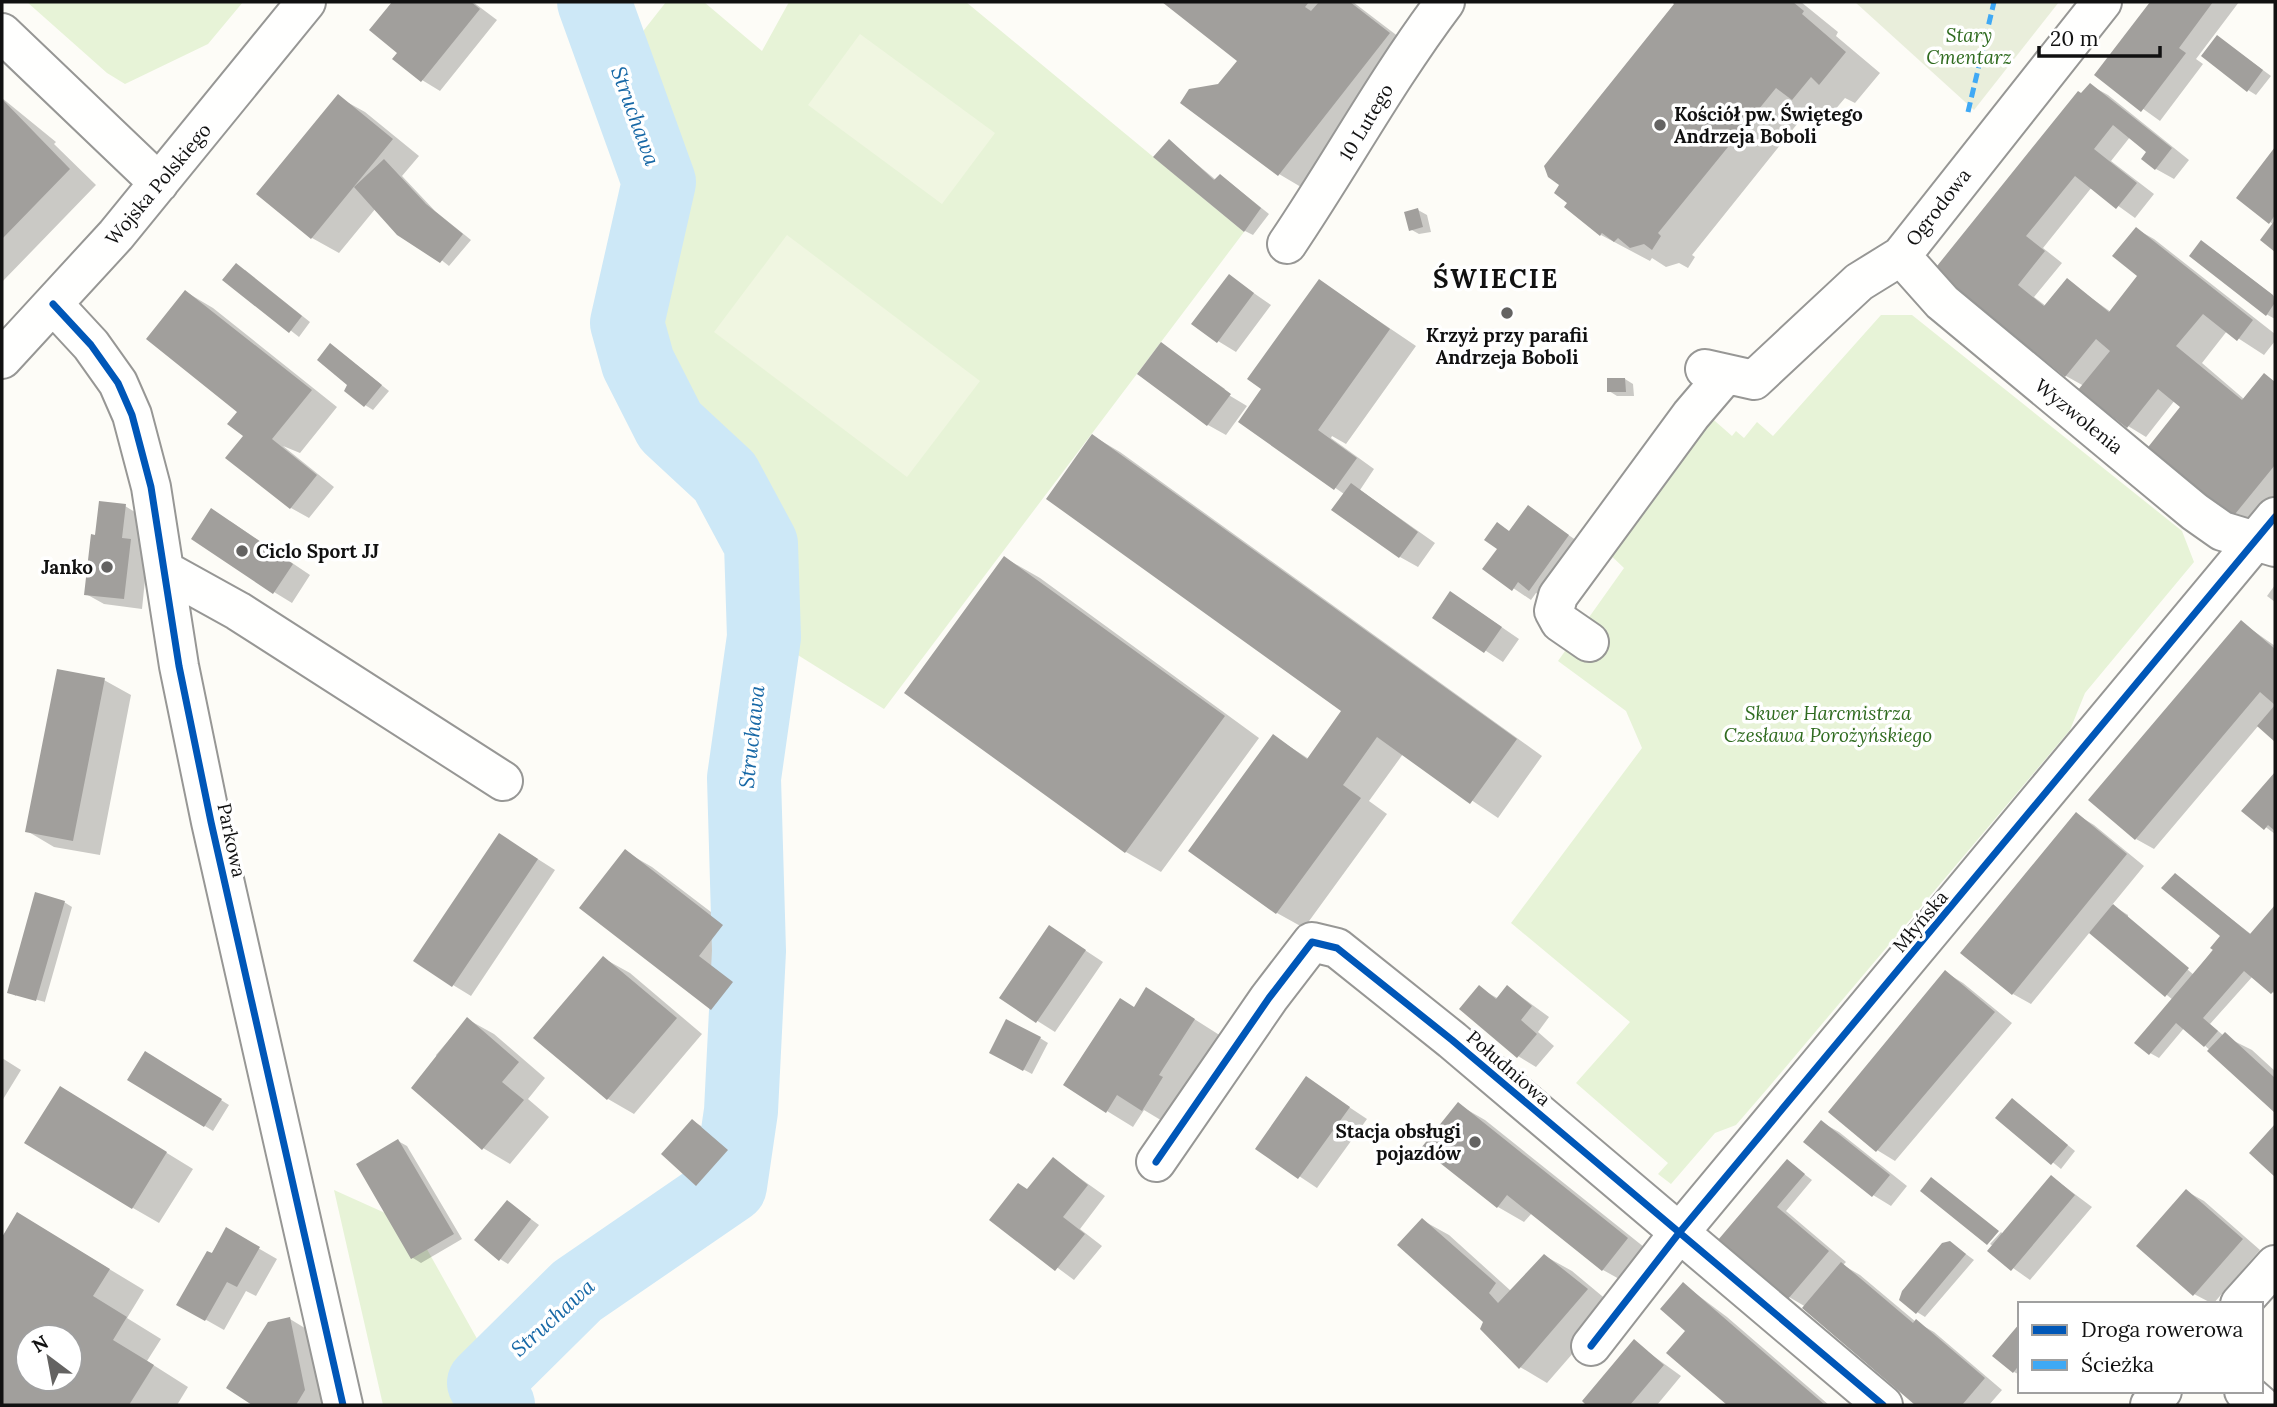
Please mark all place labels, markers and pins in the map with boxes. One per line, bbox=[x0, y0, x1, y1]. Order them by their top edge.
place label: Kościół pw. Świętego Andrzeja Boboli bbox=[1674, 102, 1863, 148]
marker: Kościół pw. Świętego Andrzeja Boboli bbox=[1652, 117, 1668, 133]
marker: Krzyż przy parafii Andrzeja Boboli bbox=[1499, 305, 1515, 321]
place label: Krzyż przy parafii Andrzeja Boboli bbox=[1426, 323, 1588, 369]
place label: Ciclo Sport JJ bbox=[256, 539, 379, 563]
marker: Ciclo Sport JJ bbox=[234, 543, 250, 559]
place label: Janko bbox=[41, 555, 93, 579]
marker: Janko bbox=[99, 559, 115, 575]
place label: Stacja obsługi pojazdów bbox=[1335, 1119, 1462, 1165]
marker: Stacja obsługi pojazdów bbox=[1467, 1134, 1483, 1150]

